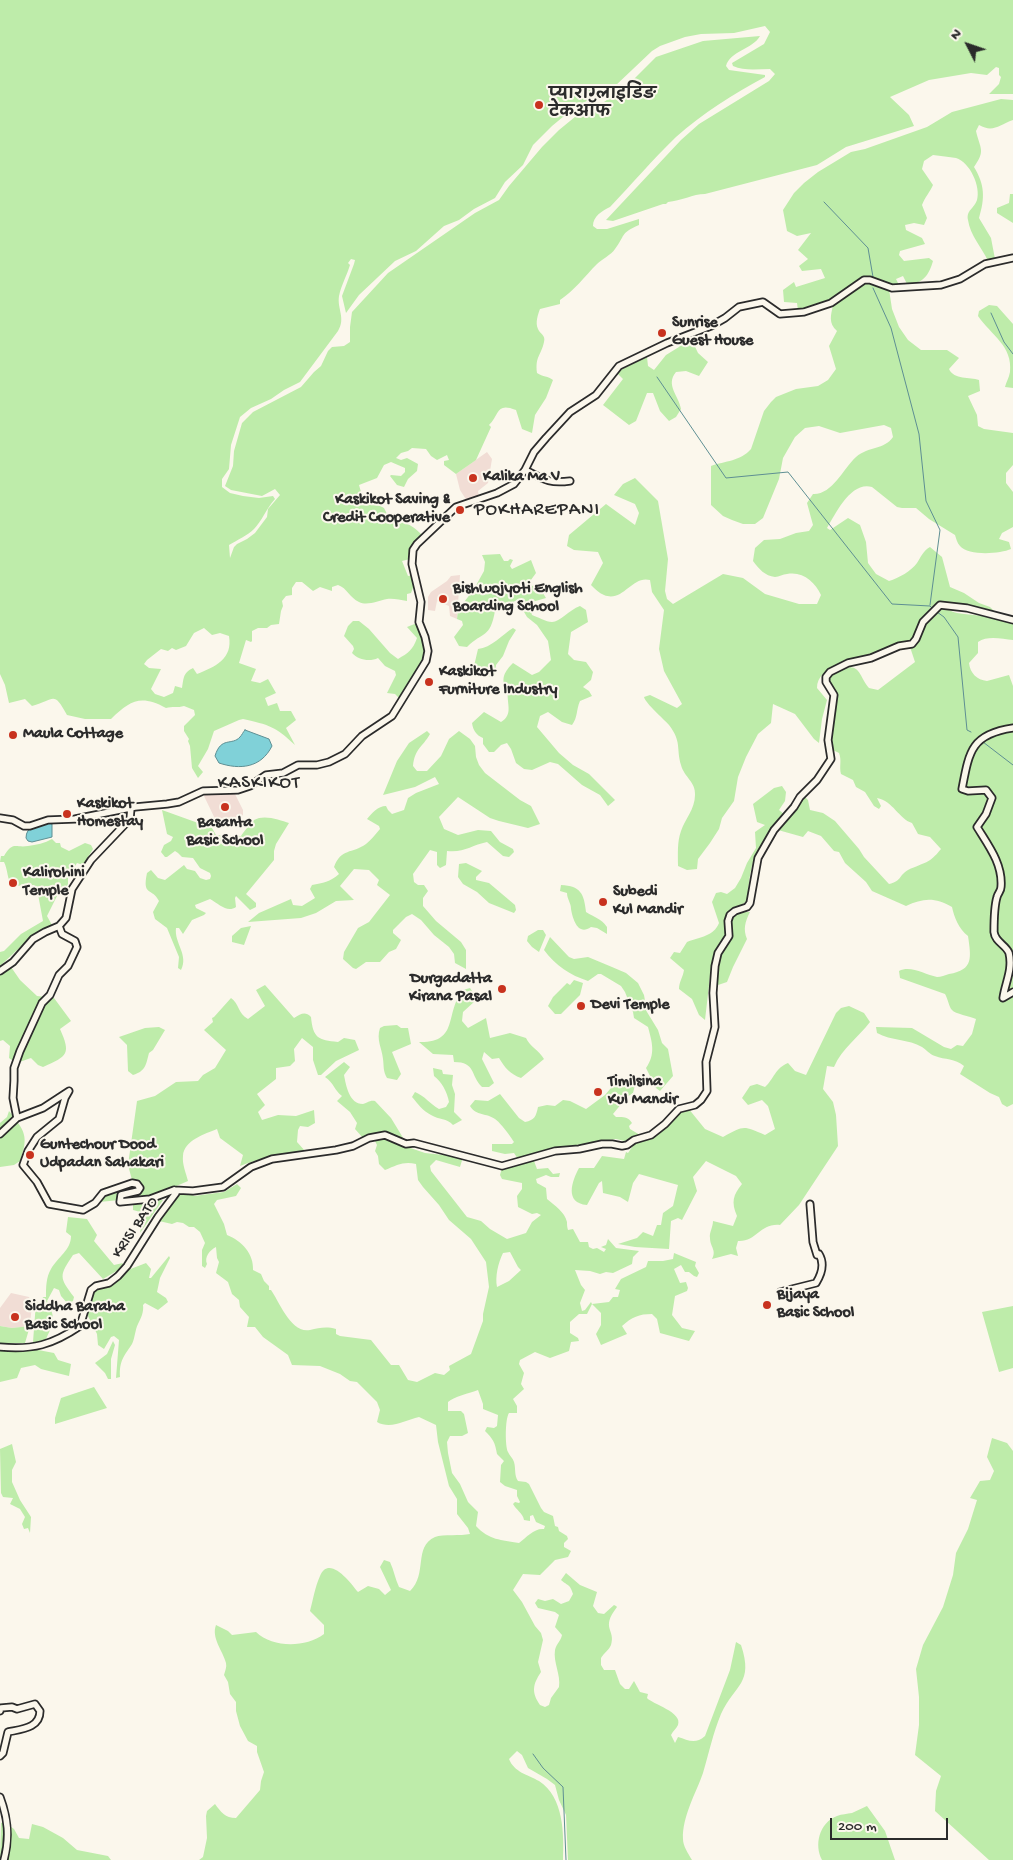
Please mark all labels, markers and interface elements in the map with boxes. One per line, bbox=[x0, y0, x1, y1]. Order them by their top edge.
north arrow bbox=[943, 20, 993, 70]
text: N bbox=[947, 26, 966, 44]
place label: प्याराग्लाइडिङ टेकऑफ bbox=[549, 86, 656, 124]
marker: प्याराग्लाइडिङ टेकऑफ bbox=[533, 99, 545, 111]
place label: Sunrise Guest House bbox=[672, 314, 753, 352]
marker: Sunrise Guest House bbox=[656, 327, 668, 339]
place label: Kalika Ma V bbox=[483, 468, 560, 488]
marker: Kalika Ma V bbox=[467, 472, 479, 484]
place label: Kaskikot Saving & Credit Cooperative bbox=[323, 491, 450, 529]
district label: POKHAREPANI bbox=[473, 500, 601, 522]
marker: Kaskikot Saving & Credit Cooperative bbox=[454, 504, 466, 516]
place label: Bishwojyoti English Boarding School bbox=[453, 580, 583, 618]
marker: Bishwojyoti English Boarding School bbox=[437, 593, 449, 605]
place label: Kaskikot Furniture Industry bbox=[439, 663, 557, 701]
marker: Kaskikot Furniture Industry bbox=[423, 676, 435, 688]
place label: Maula Cottage bbox=[23, 725, 123, 745]
marker: Maula Cottage bbox=[7, 729, 19, 741]
district label: KASKIKOT bbox=[217, 773, 301, 795]
place label: Kaskikot Homestay bbox=[77, 795, 143, 833]
marker: Basanta Basic School bbox=[219, 801, 231, 813]
marker: Kaskikot Homestay bbox=[61, 808, 73, 820]
place label: Basanta Basic School bbox=[186, 814, 264, 852]
place label: Kalirohini Temple bbox=[23, 864, 85, 902]
marker: Kalirohini Temple bbox=[7, 877, 19, 889]
place label: Subedi Kul Mandir bbox=[613, 883, 683, 921]
marker: Subedi Kul Mandir bbox=[597, 896, 609, 908]
place label: Durgadatta Kirana Pasal bbox=[409, 970, 492, 1008]
marker: Durgadatta Kirana Pasal bbox=[496, 983, 508, 995]
place label: Devi Temple bbox=[591, 996, 669, 1016]
marker: Devi Temple bbox=[575, 1000, 587, 1012]
place label: Timilsina Kul Mandir bbox=[608, 1073, 678, 1111]
marker: Timilsina Kul Mandir bbox=[592, 1086, 604, 1098]
place label: Guntechour Dood Udpadan Sahakari bbox=[40, 1136, 164, 1174]
marker: Guntechour Dood Udpadan Sahakari bbox=[24, 1149, 36, 1161]
street label: KRISI BATO bbox=[109, 1194, 163, 1262]
place label: Bijaya Basic School bbox=[777, 1286, 854, 1324]
place label: Siddha Baraha Basic School bbox=[25, 1298, 125, 1336]
marker: Bijaya Basic School bbox=[761, 1299, 773, 1311]
marker: Siddha Baraha Basic School bbox=[9, 1311, 21, 1323]
scale bar bbox=[833, 1808, 950, 1840]
text: 200 m bbox=[838, 1818, 877, 1836]

